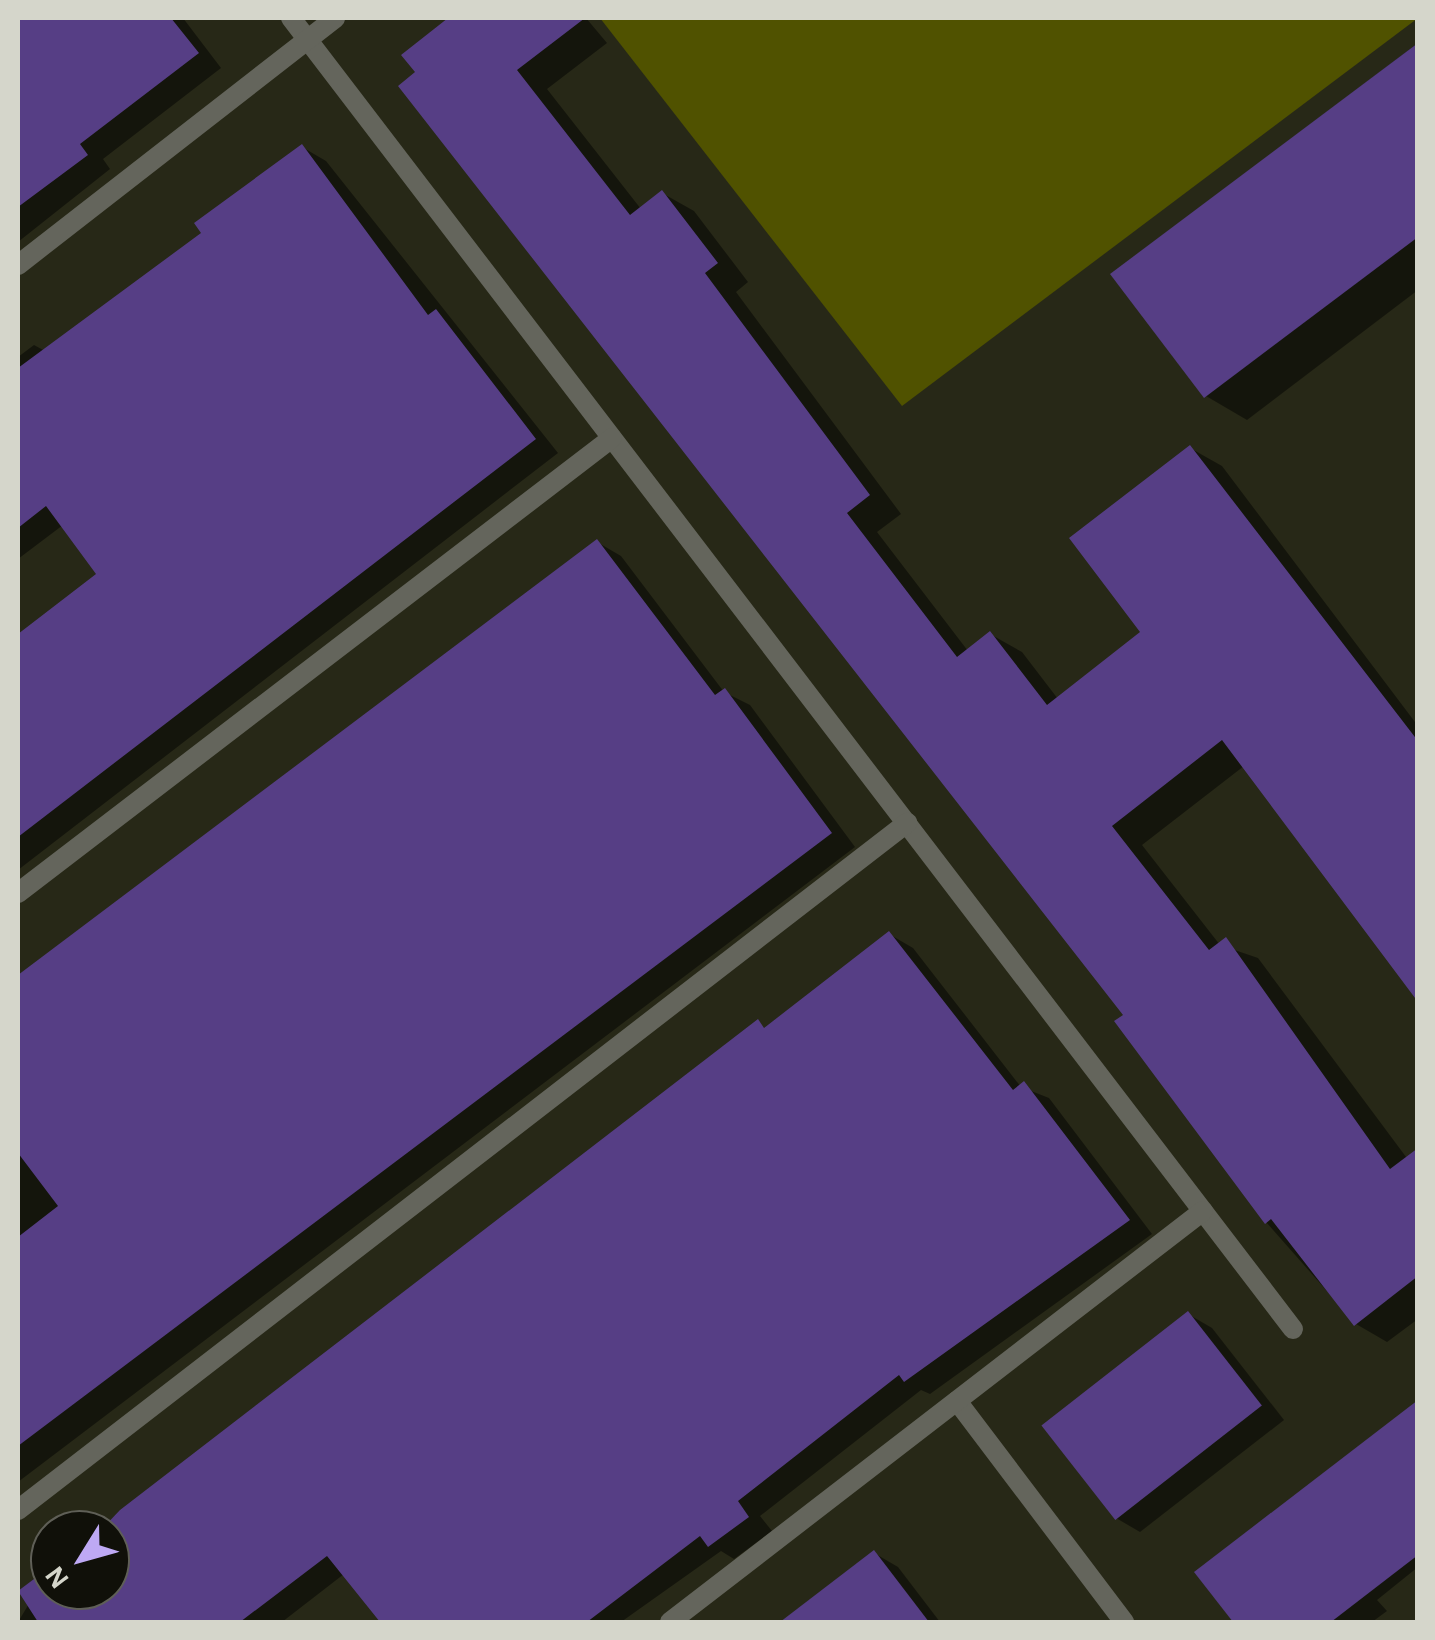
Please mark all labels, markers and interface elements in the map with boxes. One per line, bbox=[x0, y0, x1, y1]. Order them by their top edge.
north arrow bbox=[30, 1510, 130, 1610]
text: N bbox=[41, 1561, 75, 1593]

